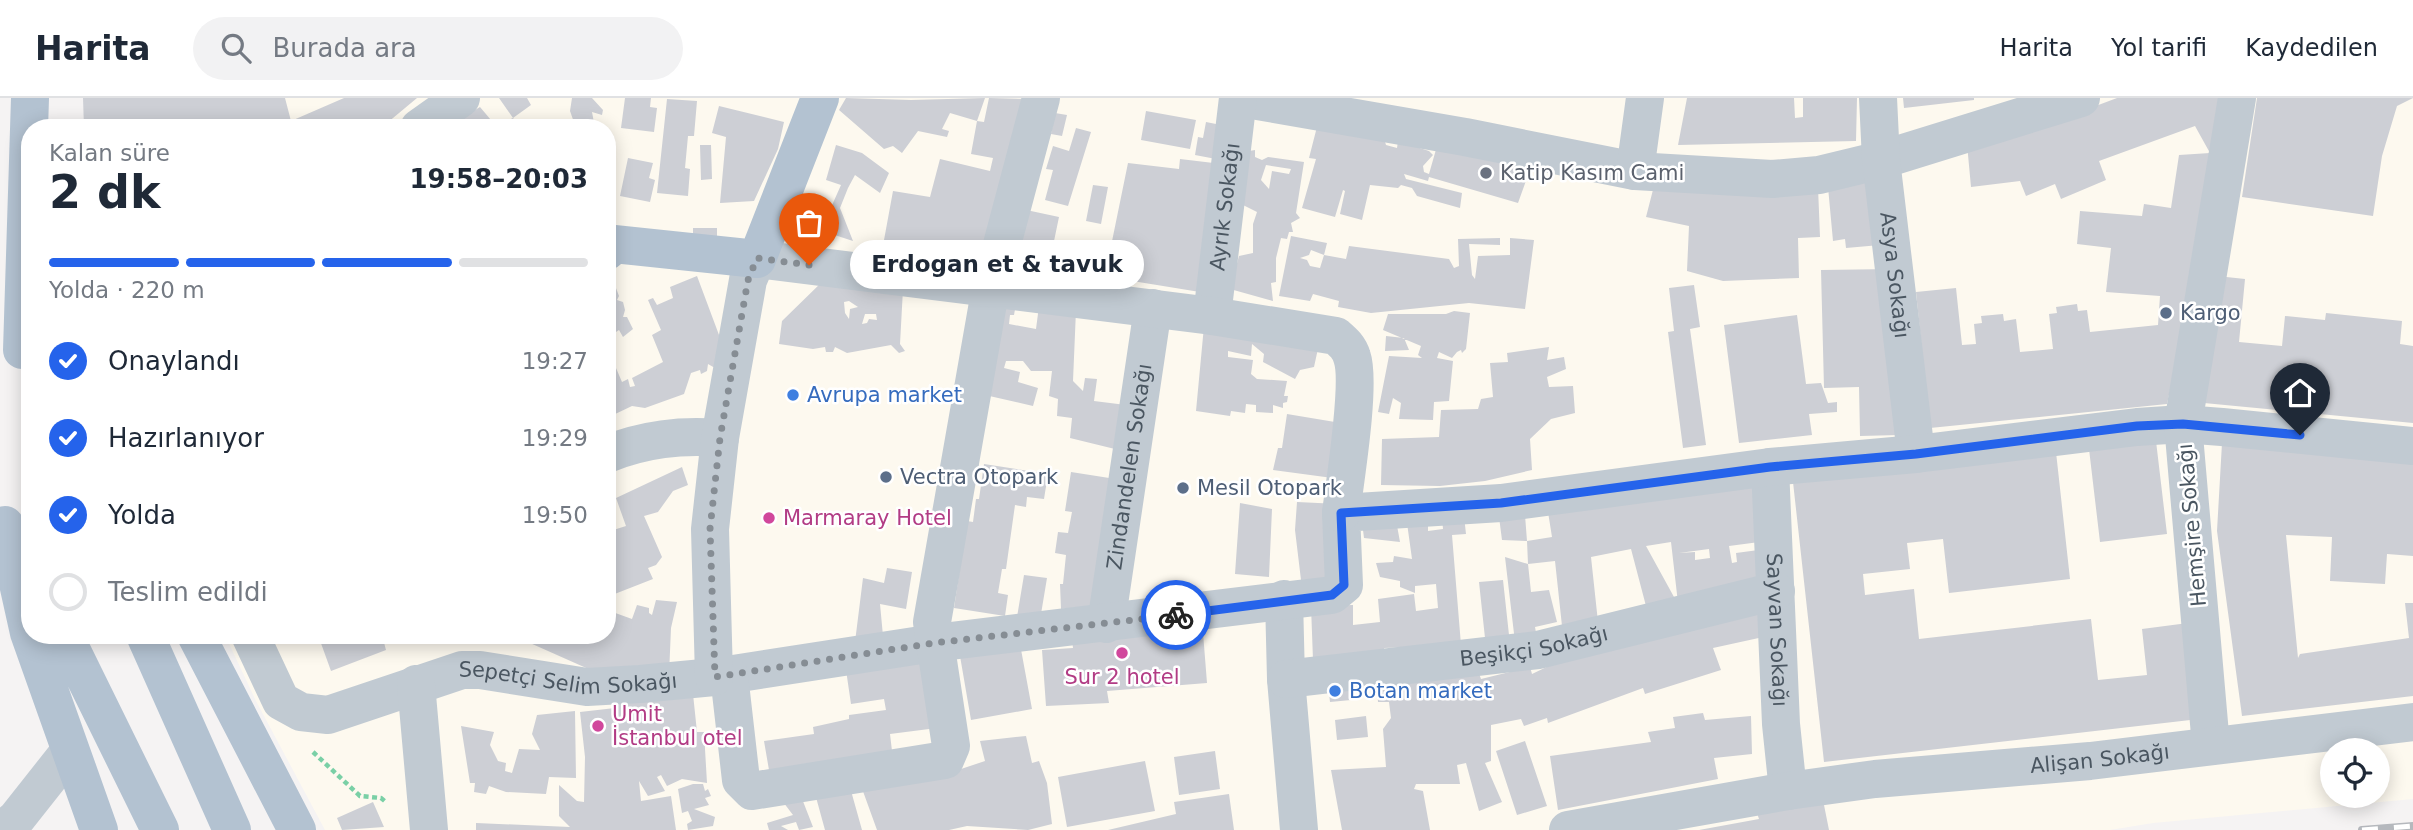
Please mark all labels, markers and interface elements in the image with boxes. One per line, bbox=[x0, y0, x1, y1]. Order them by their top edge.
search box bbox=[193, 17, 683, 80]
text: Harita bbox=[35, 29, 151, 68]
icon: search bbox=[217, 29, 255, 67]
text: Burada ara bbox=[273, 33, 417, 63]
text: Harita bbox=[2000, 34, 2073, 62]
text: Yol tarifi bbox=[2111, 34, 2207, 62]
text: Kaydedilen bbox=[2245, 34, 2378, 62]
text: Kalan süre bbox=[49, 140, 170, 166]
street label: Ayrık Sokağı bbox=[1205, 141, 1245, 272]
place label: Katip Kasım Cami bbox=[1500, 161, 1684, 185]
text: 19:58–20:03 bbox=[409, 164, 588, 194]
text: 2 dk bbox=[49, 165, 161, 219]
marker: Katip Kasım Cami bbox=[1478, 165, 1494, 181]
pin bbox=[779, 193, 839, 265]
icon: bag bbox=[790, 204, 828, 242]
street label: Asya Sokağı bbox=[1875, 210, 1914, 340]
callout: Erdogan et & tavuk bbox=[851, 240, 1145, 290]
text: Erdogan et & tavuk bbox=[871, 251, 1123, 277]
text: Yolda · 220 m bbox=[49, 277, 205, 303]
place label: Kargo bbox=[2180, 301, 2241, 325]
marker: Kargo bbox=[2158, 305, 2174, 321]
icon: check bbox=[49, 342, 87, 380]
text: Onaylandı bbox=[108, 346, 240, 376]
text: 19:27 bbox=[522, 348, 588, 374]
street label: Zindandelen Sokağı bbox=[1102, 362, 1157, 571]
pin bbox=[2270, 363, 2330, 435]
icon: home bbox=[2281, 374, 2319, 412]
place label: Avrupa market bbox=[807, 383, 962, 407]
marker: Avrupa market bbox=[785, 387, 801, 403]
icon: check bbox=[49, 419, 87, 457]
text: Hazırlanıyor bbox=[108, 423, 264, 453]
text: 19:29 bbox=[522, 425, 588, 451]
street label: Hemşire Sokağı bbox=[2173, 442, 2211, 608]
place label: Vectra Otopark bbox=[900, 465, 1059, 489]
marker: Vectra Otopark bbox=[878, 469, 894, 485]
place label: Mesil Otopark bbox=[1197, 476, 1343, 500]
marker: Mesil Otopark bbox=[1175, 480, 1191, 496]
icon: check bbox=[49, 496, 87, 534]
text: Yolda bbox=[108, 500, 176, 530]
text: 19:50 bbox=[522, 502, 588, 528]
place label: Marmaray Hotel bbox=[783, 506, 952, 530]
marker: Marmaray Hotel bbox=[761, 510, 777, 526]
street label: Sayvan Sokağı bbox=[1762, 552, 1792, 707]
text: Teslim edildi bbox=[108, 577, 268, 607]
courier bbox=[1141, 580, 1211, 650]
icon: bike bbox=[1157, 596, 1195, 634]
street label: Beşikçi Sokağı bbox=[1458, 621, 1610, 671]
marker: Sur 2 hotel bbox=[1114, 645, 1130, 661]
street label: Sepetçi Selim Sokağı bbox=[459, 658, 678, 699]
place label: Sur 2 hotel bbox=[1064, 665, 1180, 689]
place label: Botan market bbox=[1349, 679, 1492, 703]
marker: Botan market bbox=[1327, 683, 1343, 699]
place label: Umit İstanbul otel bbox=[612, 702, 743, 750]
marker: Umit İstanbul otel bbox=[590, 718, 606, 734]
map controls bbox=[2320, 738, 2390, 808]
button: locate bbox=[2320, 738, 2390, 808]
street label: Alişan Sokağı bbox=[2029, 740, 2171, 778]

